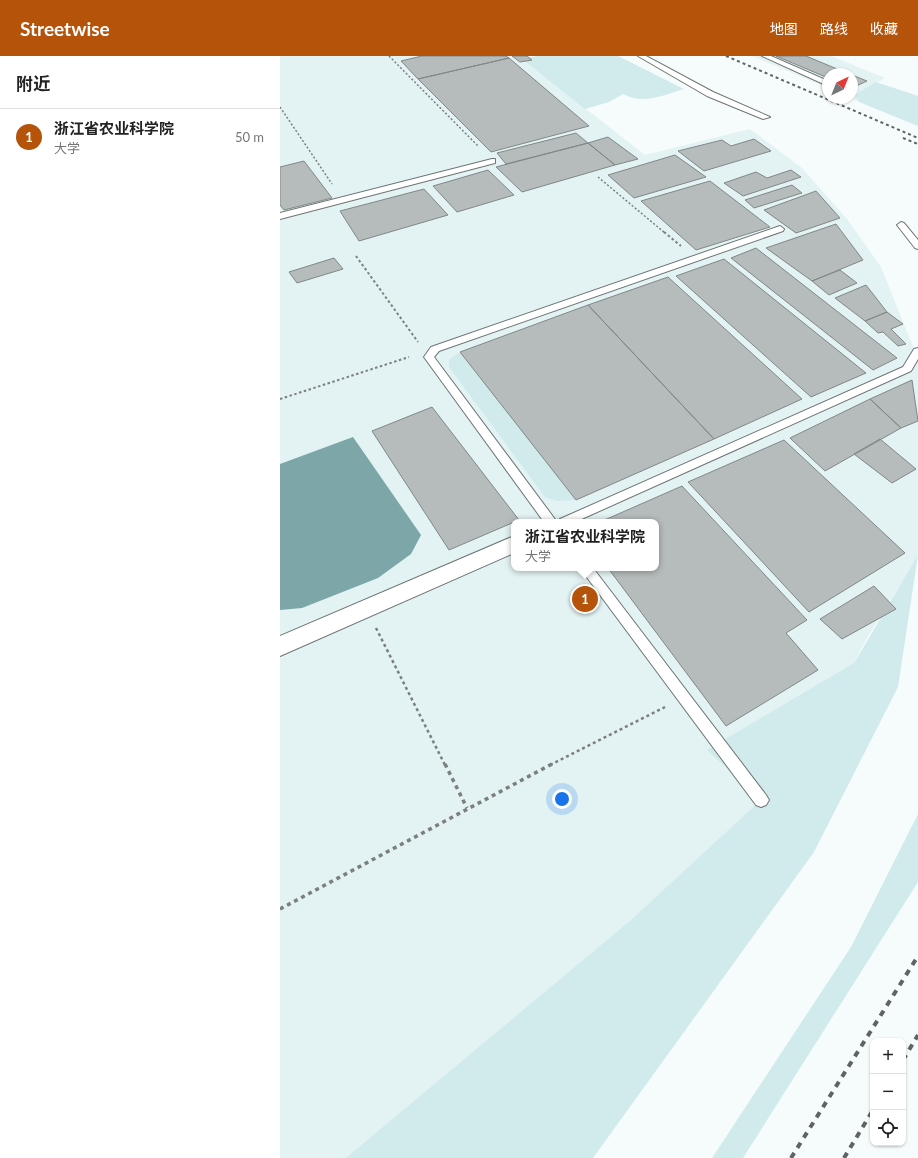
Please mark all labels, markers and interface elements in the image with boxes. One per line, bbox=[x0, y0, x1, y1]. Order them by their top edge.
text: Streetwise bbox=[20, 17, 110, 40]
text: 地图 bbox=[770, 20, 798, 37]
text: 路线 bbox=[820, 20, 848, 37]
text: 收藏 bbox=[870, 20, 898, 37]
north arrow bbox=[822, 68, 858, 104]
text: 附近 bbox=[16, 73, 50, 94]
text: 浙江省农业科学院 bbox=[54, 119, 174, 137]
text: 1 bbox=[25, 129, 33, 145]
text: 50 m bbox=[235, 129, 264, 145]
text: 大学 bbox=[54, 140, 80, 156]
popup bbox=[511, 519, 659, 571]
text: 浙江省农业科学院 bbox=[525, 527, 645, 545]
text: 大学 bbox=[525, 548, 551, 564]
pin: 1 bbox=[572, 584, 598, 614]
your location bbox=[552, 789, 572, 809]
map controls bbox=[870, 1038, 906, 1146]
button: + bbox=[870, 1038, 906, 1074]
button: − bbox=[870, 1074, 906, 1110]
button: locate bbox=[870, 1110, 906, 1146]

